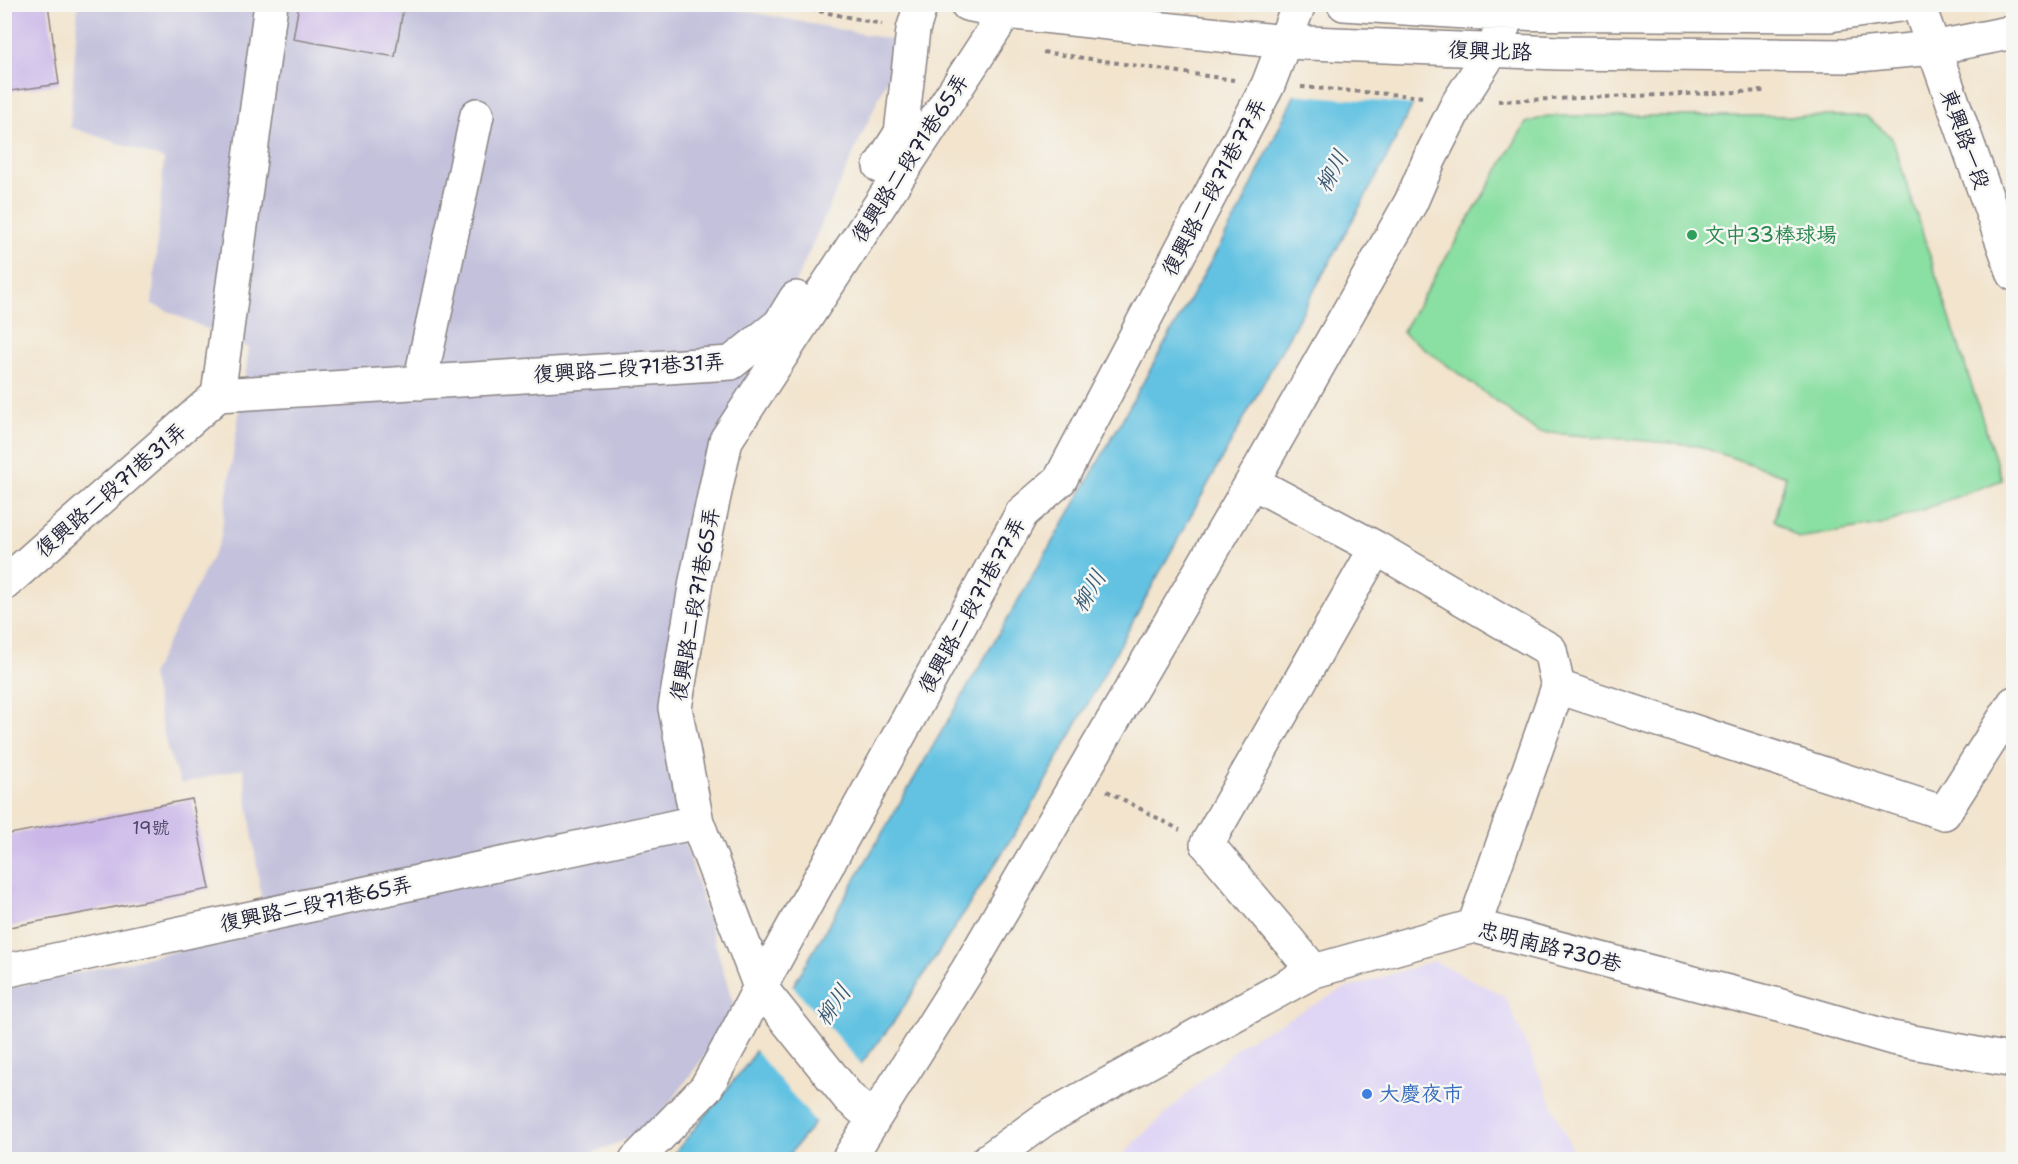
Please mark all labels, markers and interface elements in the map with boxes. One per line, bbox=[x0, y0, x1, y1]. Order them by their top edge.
street label: 復興北路 bbox=[1448, 36, 1532, 66]
street label: 復興路二段71巷65弄 bbox=[845, 68, 975, 248]
street label: 東興路一段 bbox=[1934, 85, 1996, 193]
street label: 復興路二段71巷77弄 bbox=[1155, 93, 1273, 281]
water label: 柳川 bbox=[1309, 144, 1356, 197]
place label: 文中33棒球場 bbox=[1704, 221, 1837, 249]
marker: 文中33棒球場 bbox=[1685, 228, 1699, 242]
street label: 復興路二段71巷31弄 bbox=[532, 347, 726, 389]
street label: 復興路二段71巷31弄 bbox=[29, 417, 193, 563]
street label: 復興路二段71巷65弄 bbox=[664, 505, 726, 703]
street label: 復興路二段71巷77弄 bbox=[912, 512, 1032, 698]
water label: 柳川 bbox=[1065, 564, 1113, 617]
house number: 19號 bbox=[132, 816, 170, 840]
street label: 復興路二段71巷65弄 bbox=[217, 870, 415, 938]
street label: 忠明南路730巷 bbox=[1475, 916, 1625, 978]
water label: 柳川 bbox=[808, 978, 858, 1031]
place label: 大慶夜市 bbox=[1379, 1080, 1463, 1108]
marker: 大慶夜市 bbox=[1360, 1087, 1374, 1101]

